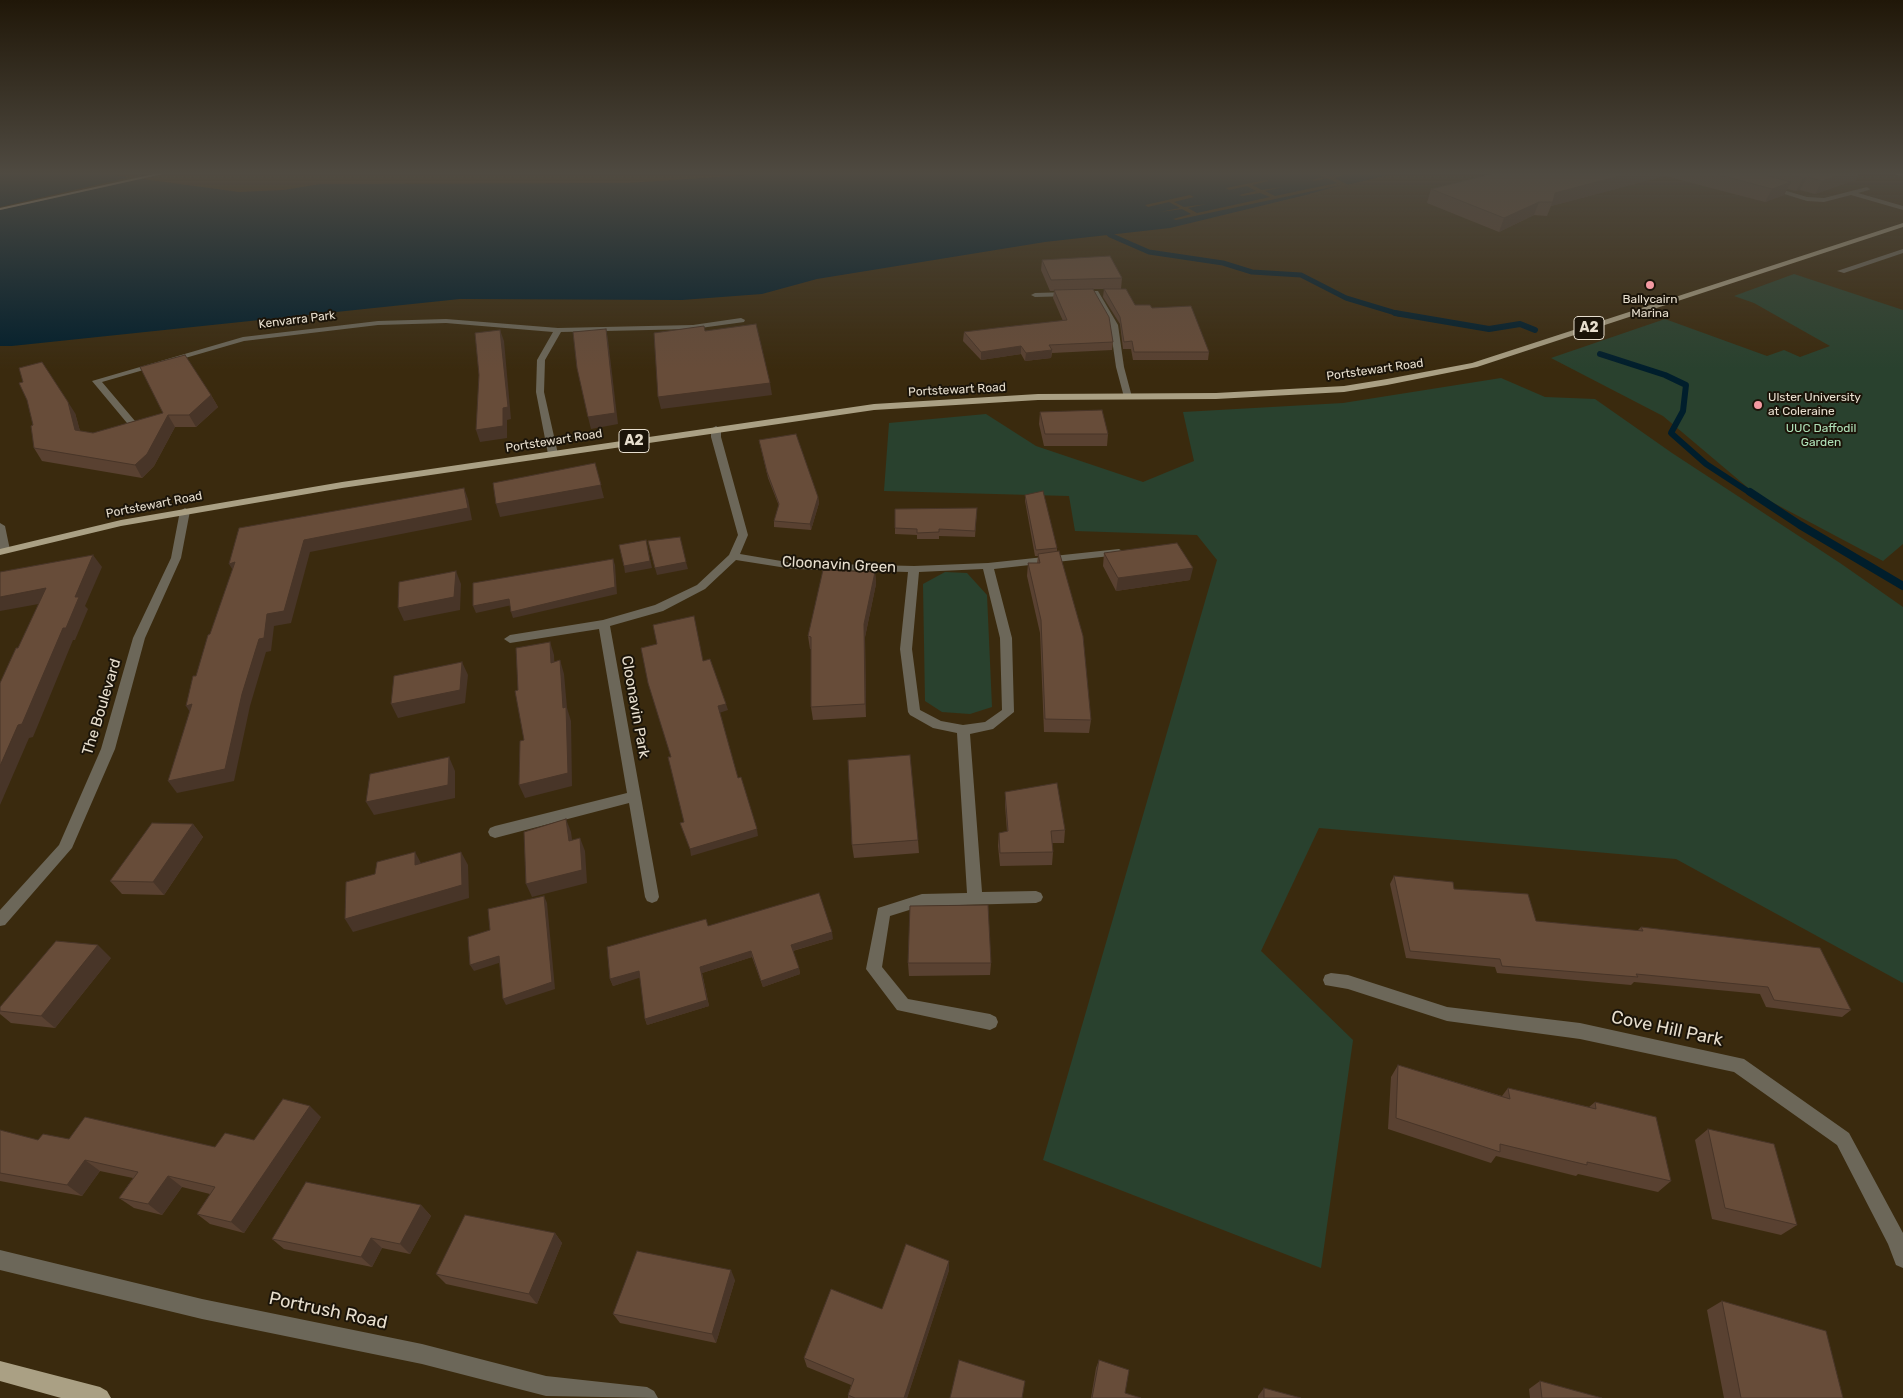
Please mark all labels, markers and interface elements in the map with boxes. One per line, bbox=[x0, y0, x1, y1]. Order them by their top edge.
marker: Ballycairn Marina bbox=[1644, 279, 1656, 291]
place label: Ballycairn Marina bbox=[1623, 293, 1677, 321]
street label: Kenvarra Park bbox=[258, 308, 336, 332]
road number: A2 bbox=[1574, 316, 1604, 339]
street label: Portstewart Road bbox=[1326, 356, 1424, 384]
street label: Portstewart Road bbox=[908, 380, 1006, 400]
place label: Ulster University at Coleraine bbox=[1768, 391, 1861, 419]
marker: Ulster University at Coleraine bbox=[1752, 399, 1764, 411]
park label: UUC Daffodil Garden bbox=[1786, 422, 1856, 450]
street label: Portstewart Road bbox=[505, 426, 603, 456]
road number: A2 bbox=[619, 430, 649, 452]
street label: Portstewart Road bbox=[105, 489, 203, 521]
street label: Cloonavin Green bbox=[781, 553, 897, 577]
street label: Cloonavin Park bbox=[617, 654, 653, 760]
street label: The Boulevard bbox=[79, 657, 125, 757]
street label: Cove Hill Park bbox=[1609, 1007, 1725, 1051]
street label: Portrush Road bbox=[267, 1288, 389, 1334]

